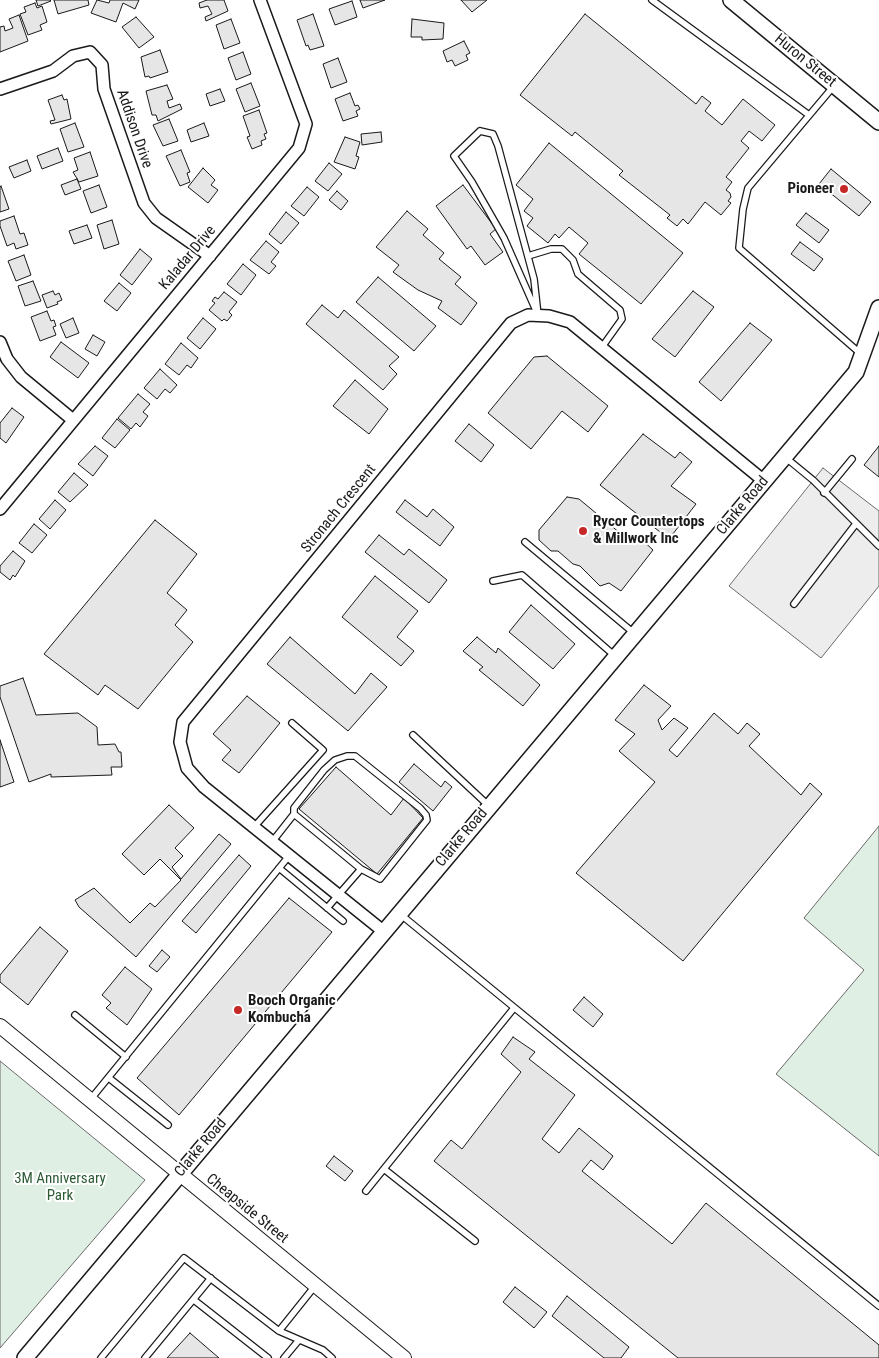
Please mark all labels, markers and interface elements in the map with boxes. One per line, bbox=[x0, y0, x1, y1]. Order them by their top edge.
street label: Huron Street bbox=[770, 31, 840, 91]
street label: Addison Drive bbox=[112, 87, 156, 171]
place label: Pioneer bbox=[788, 180, 834, 198]
marker: Pioneer bbox=[838, 183, 850, 195]
street label: Kaladar Drive bbox=[156, 222, 220, 294]
street label: Stronach Crescent bbox=[298, 461, 380, 557]
street label: Clarke Road bbox=[713, 473, 773, 539]
place label: Rycor Countertops & Millwork Inc bbox=[593, 513, 705, 548]
marker: Rycor Countertops & Millwork Inc bbox=[577, 525, 589, 537]
street label: Clarke Road bbox=[432, 805, 492, 871]
place label: Booch Organic Kombucha bbox=[248, 992, 336, 1027]
marker: Booch Organic Kombucha bbox=[232, 1004, 244, 1016]
street label: Clarke Road bbox=[171, 1115, 231, 1181]
park label: 3M Anniversary Park bbox=[14, 1170, 106, 1205]
street label: Cheapside Street bbox=[202, 1170, 292, 1248]

